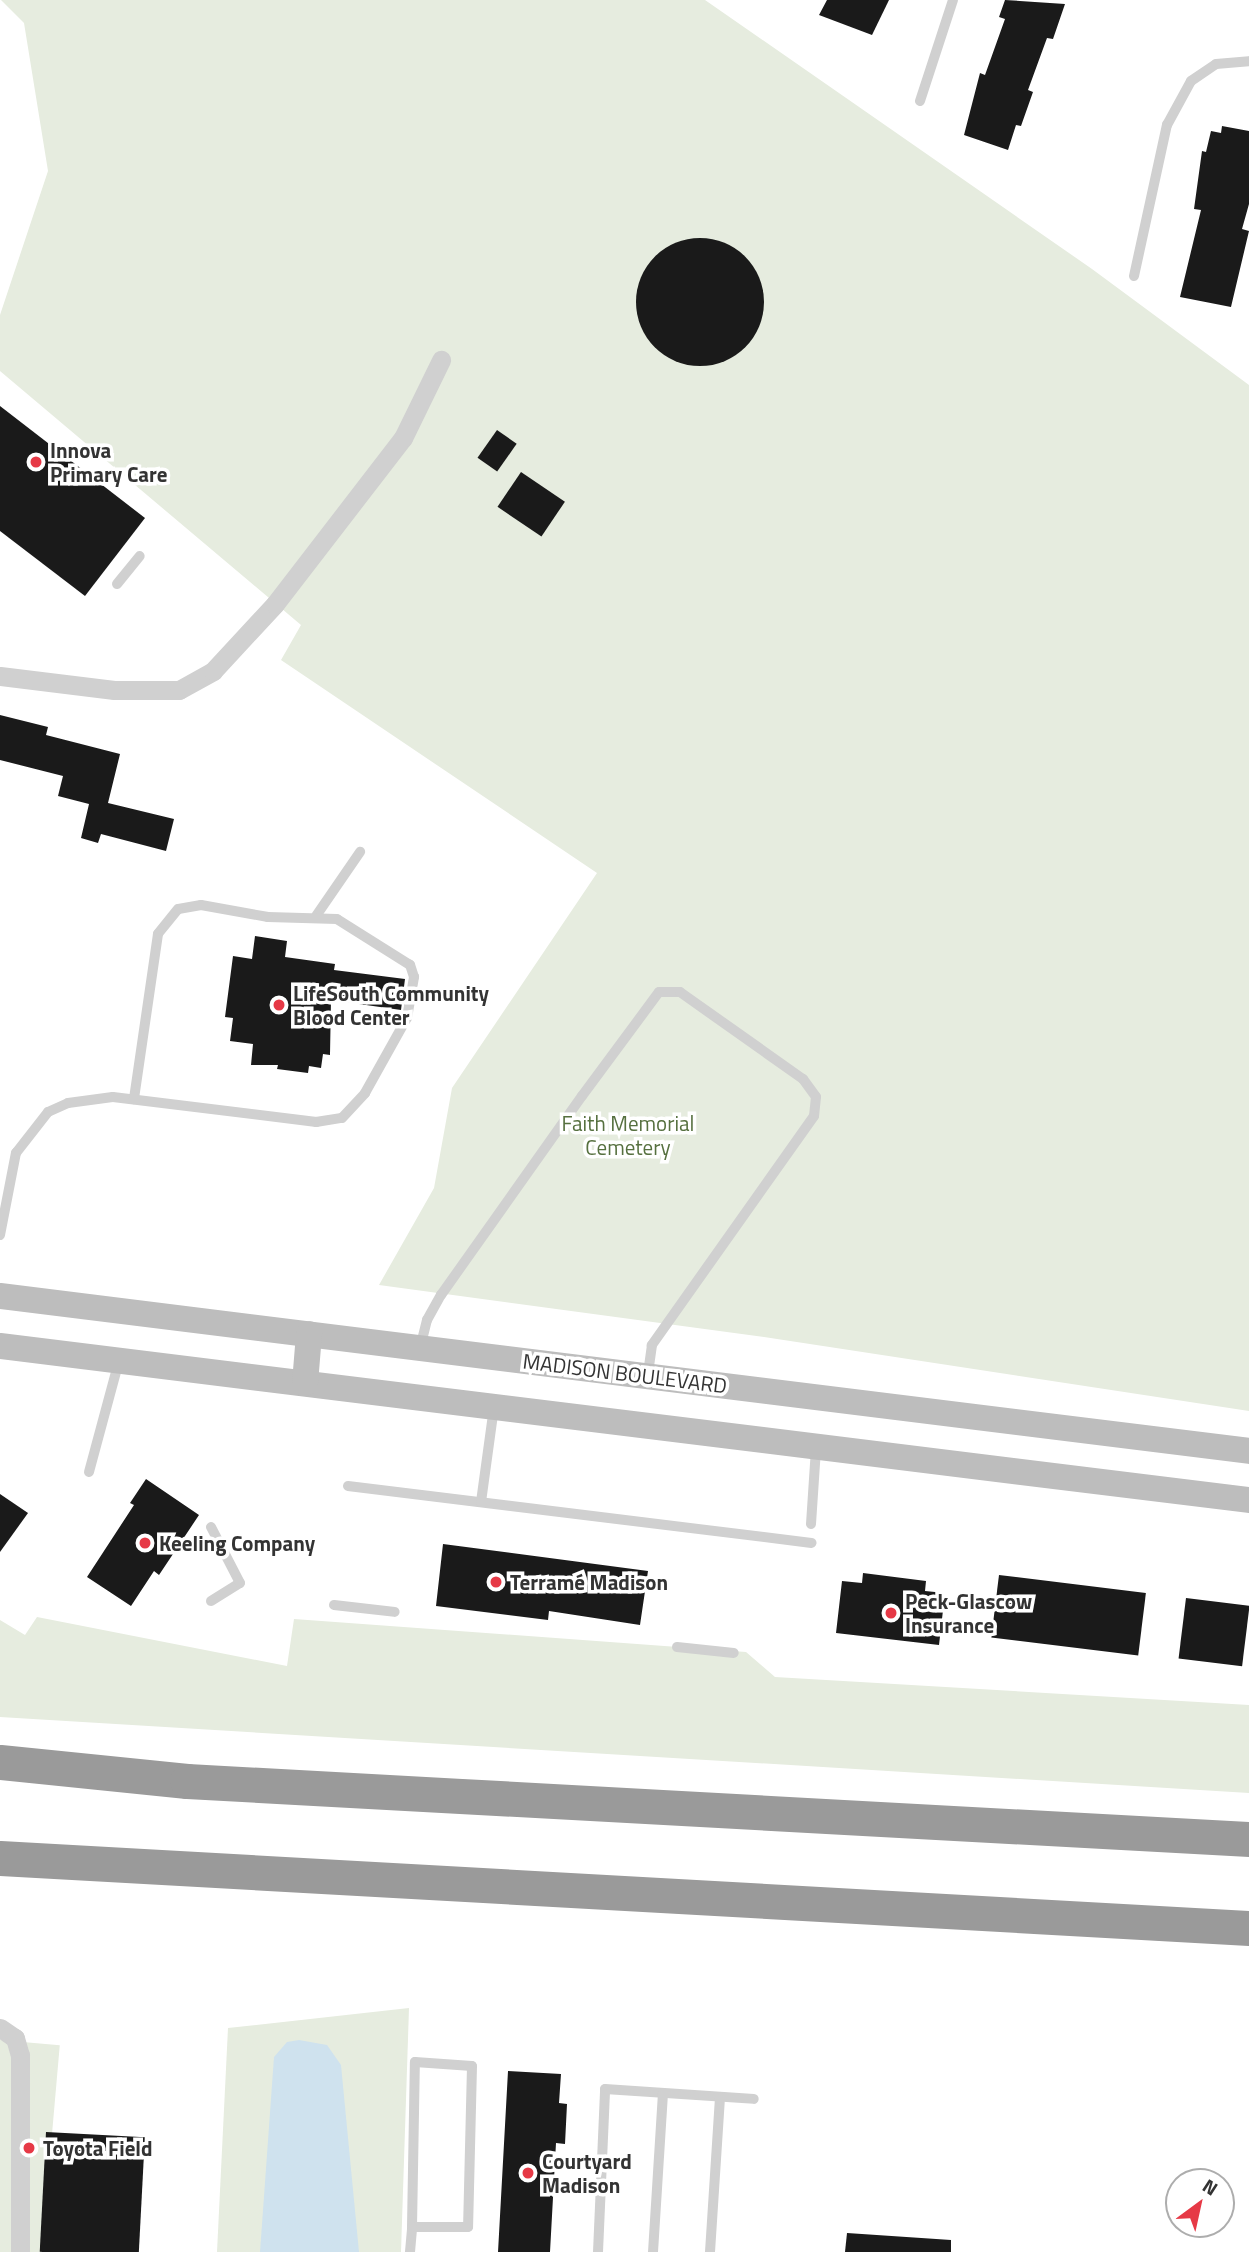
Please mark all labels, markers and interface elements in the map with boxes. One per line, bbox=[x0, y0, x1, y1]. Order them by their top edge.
place label: Innova Primary Care bbox=[50, 437, 168, 487]
marker: Innova Primary Care bbox=[28, 454, 44, 470]
place label: LifeSouth Community Blood Center bbox=[293, 980, 489, 1030]
marker: LifeSouth Community Blood Center bbox=[271, 997, 287, 1013]
park label: Faith Memorial Cemetery bbox=[562, 1110, 694, 1160]
street label: MADISON BOULEVARD bbox=[521, 1348, 729, 1398]
place label: Keeling Company bbox=[159, 1530, 315, 1556]
marker: Keeling Company bbox=[137, 1535, 153, 1551]
place label: Terramé Madison bbox=[510, 1569, 668, 1595]
marker: Terramé Madison bbox=[488, 1574, 504, 1590]
place label: Peck-Glascow Insurance bbox=[905, 1588, 1032, 1638]
marker: Peck-Glascow Insurance bbox=[883, 1605, 899, 1621]
place label: Toyota Field bbox=[43, 2135, 153, 2161]
marker: Toyota Field bbox=[21, 2140, 37, 2156]
place label: Courtyard Madison bbox=[542, 2148, 632, 2198]
marker: Courtyard Madison bbox=[520, 2165, 536, 2181]
north arrow bbox=[1165, 2168, 1235, 2238]
text: N bbox=[1197, 2171, 1224, 2202]

